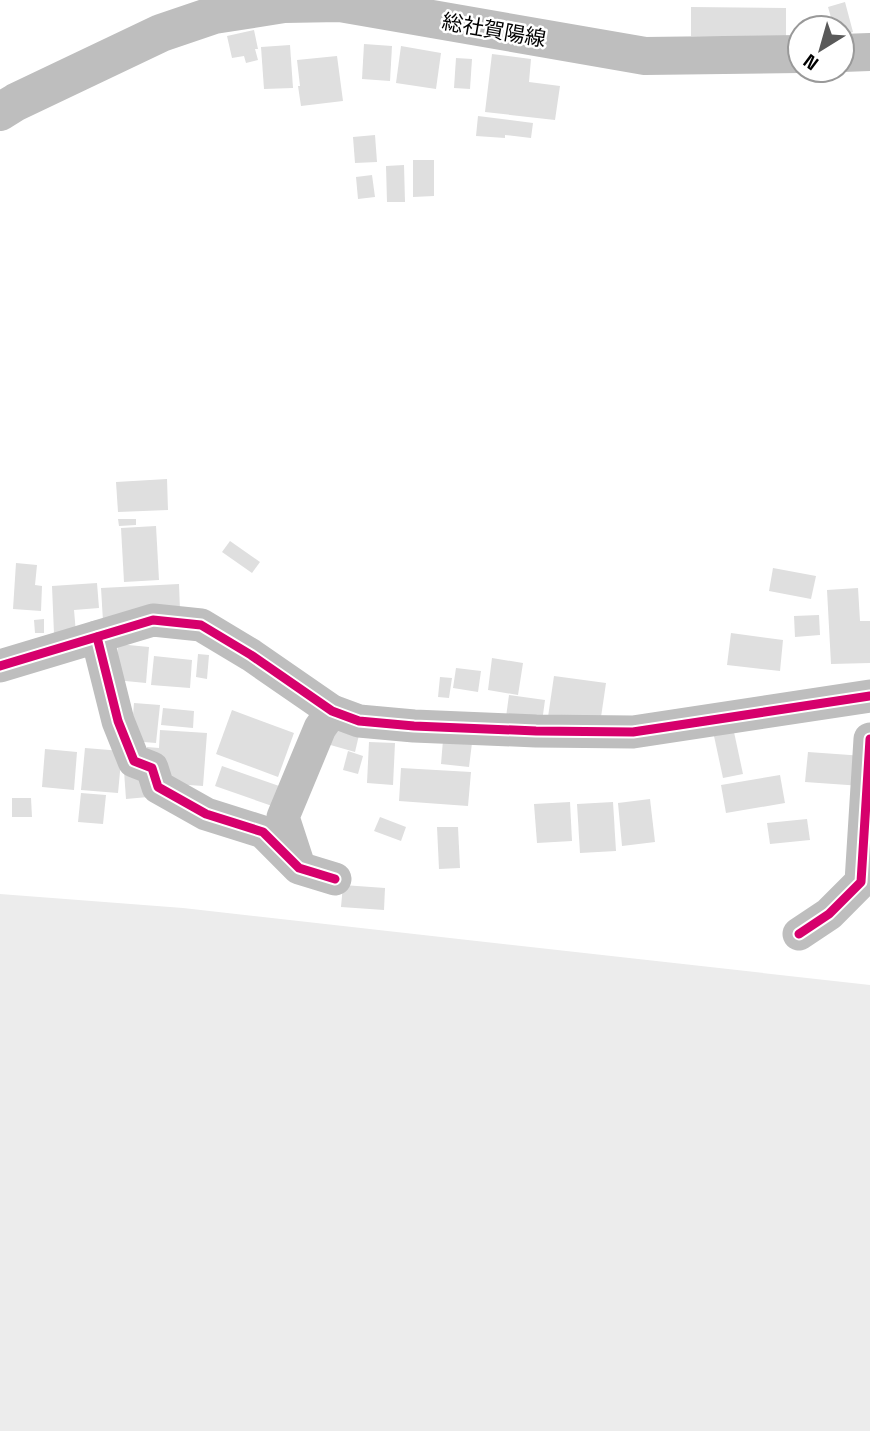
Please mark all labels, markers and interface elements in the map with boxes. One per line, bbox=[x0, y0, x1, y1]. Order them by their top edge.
street label: 総社賀陽線 bbox=[440, 8, 548, 52]
north arrow bbox=[786, 14, 856, 84]
text: N bbox=[798, 48, 824, 76]

